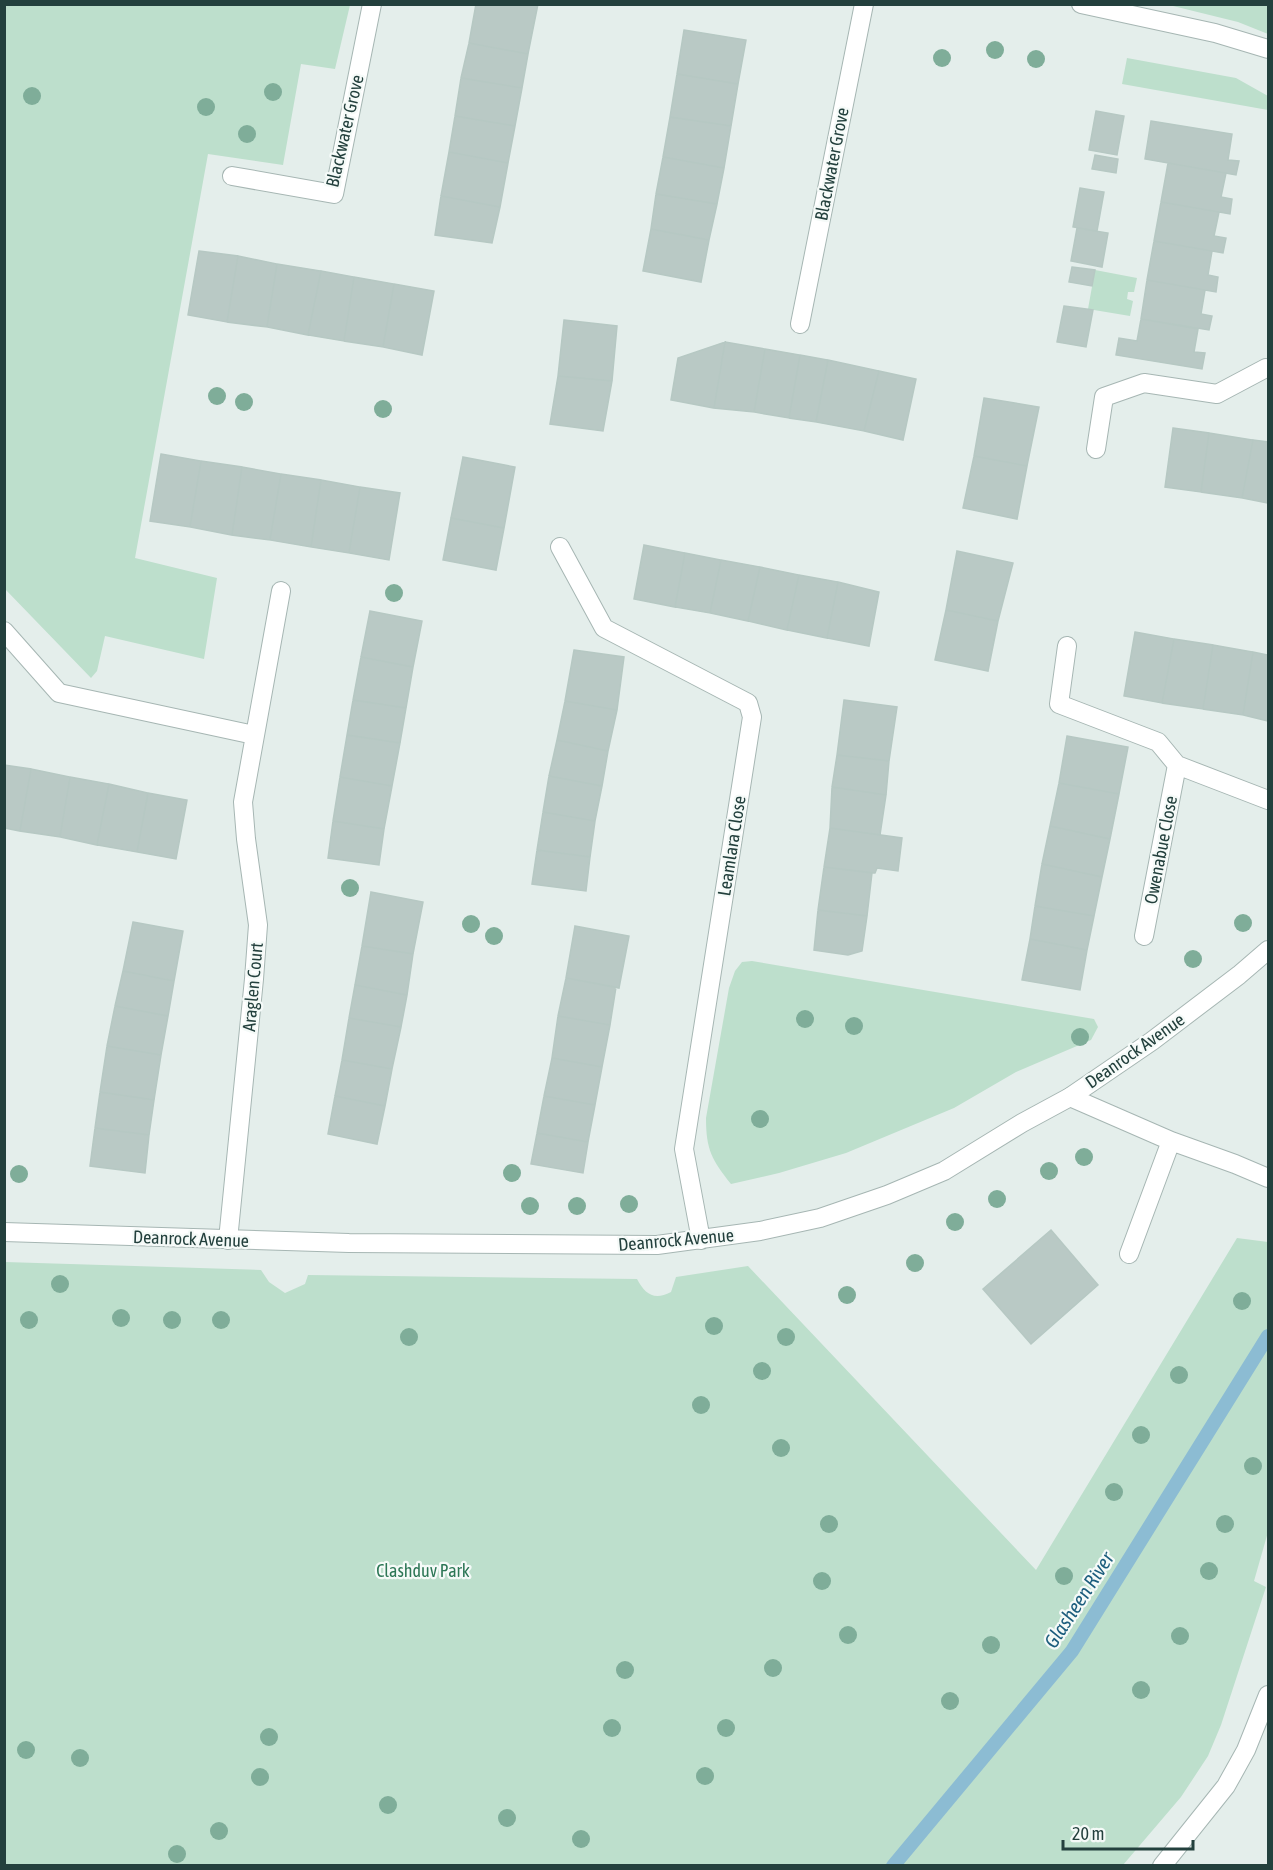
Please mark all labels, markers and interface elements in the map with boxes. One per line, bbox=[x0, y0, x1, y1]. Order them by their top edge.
street label: Blackwater Grove bbox=[321, 73, 368, 189]
street label: Blackwater Grove bbox=[810, 106, 853, 222]
street label: Leamlara Close bbox=[713, 794, 750, 897]
street label: Owenabue Close bbox=[1140, 794, 1181, 906]
street label: Araglen Court bbox=[238, 942, 267, 1032]
street label: Deanrock Avenue bbox=[1081, 1009, 1188, 1092]
street label: Deanrock Avenue bbox=[617, 1224, 735, 1255]
street label: Deanrock Avenue bbox=[133, 1226, 249, 1251]
water label: Glasheen River bbox=[1039, 1547, 1119, 1652]
park label: Clashduv Park bbox=[376, 1560, 470, 1581]
scale bar bbox=[1063, 1813, 1194, 1851]
text: 20 m bbox=[1072, 1823, 1104, 1844]

